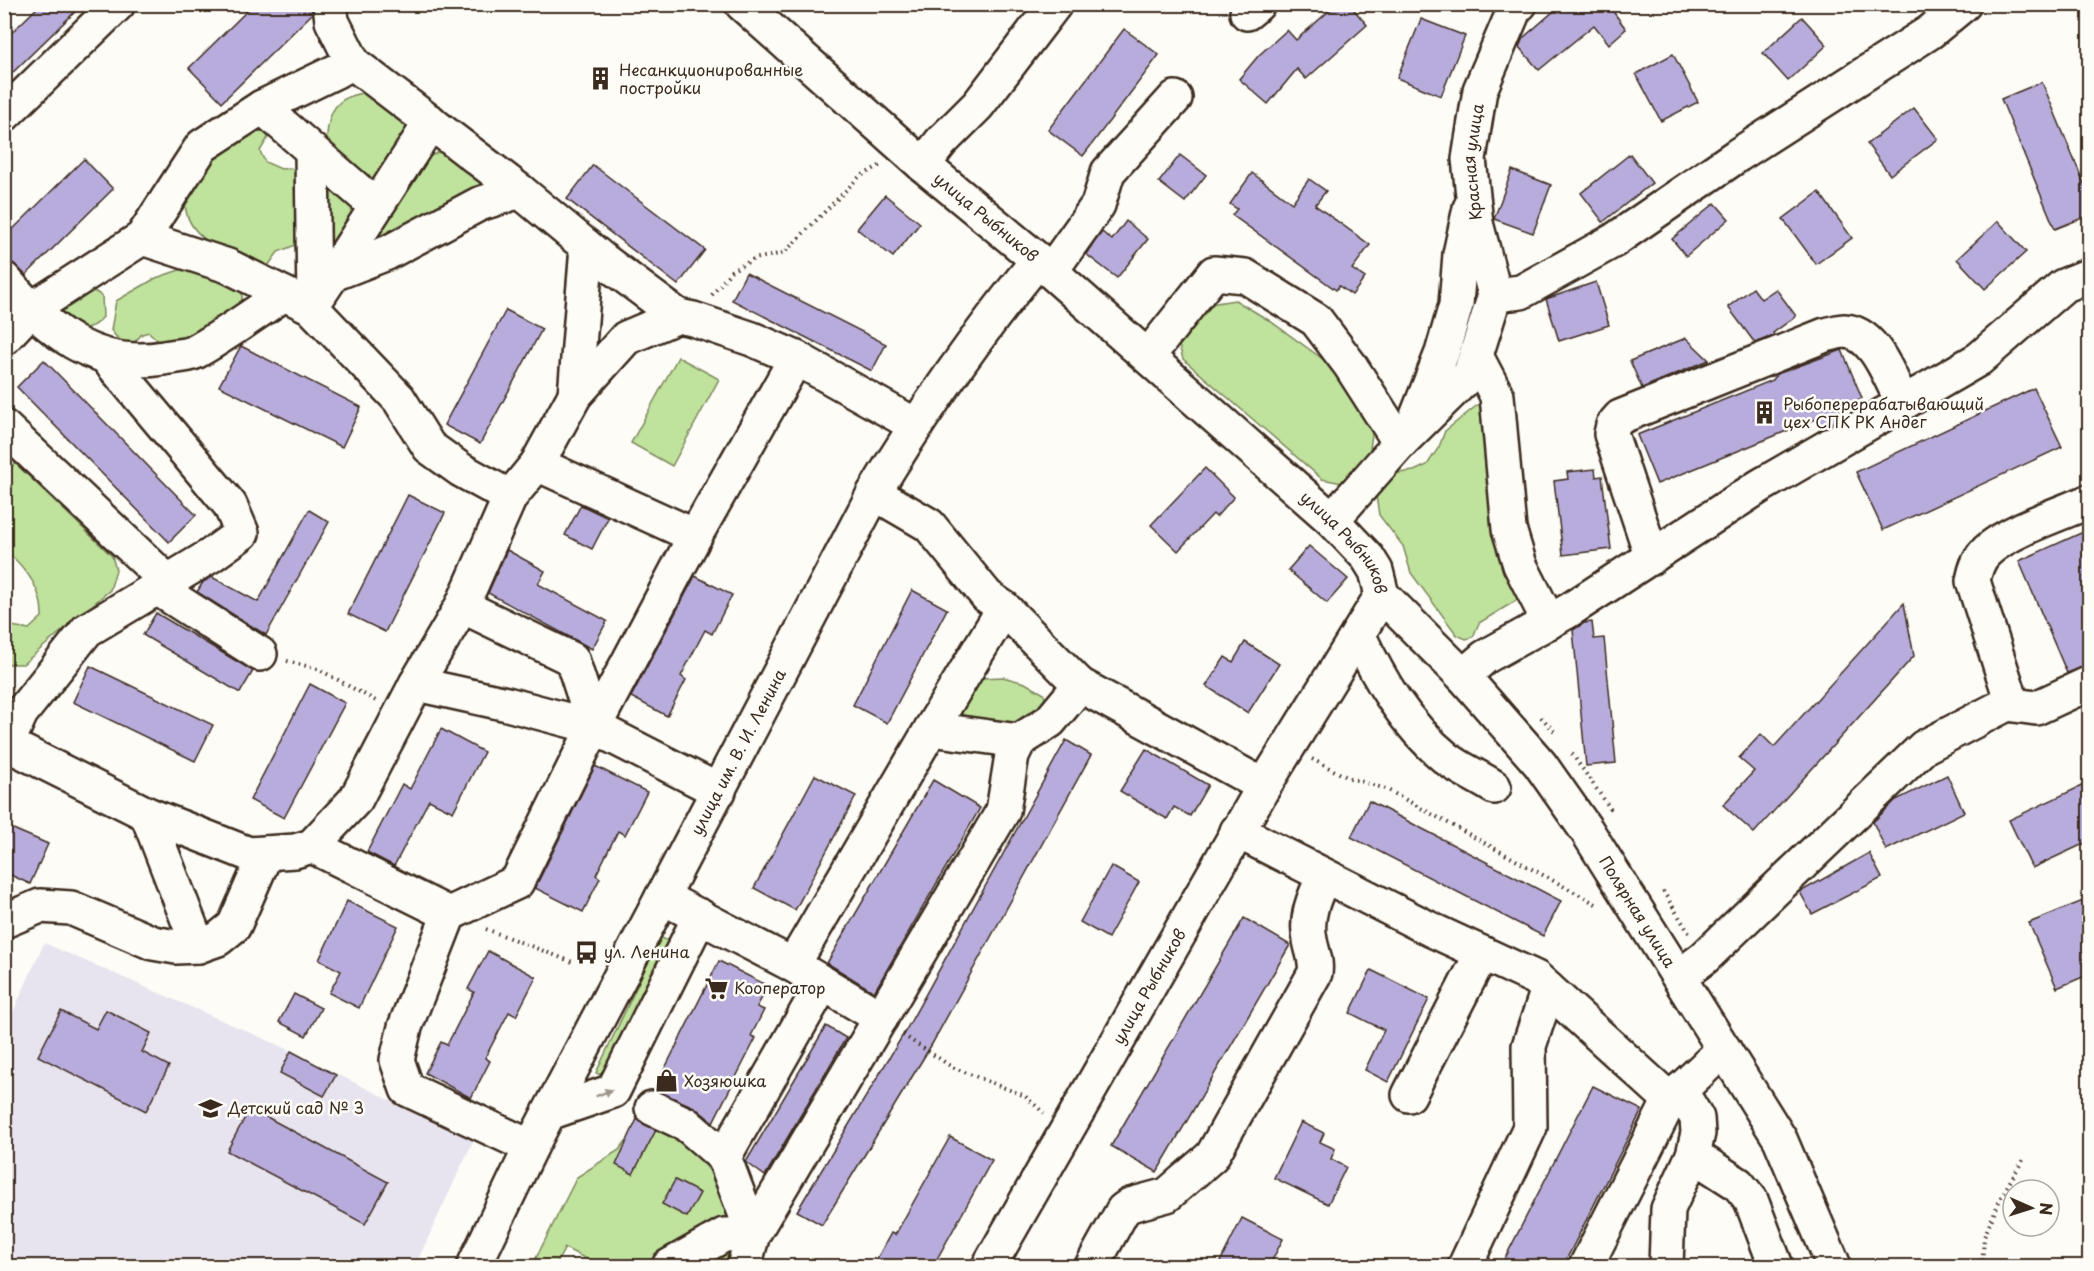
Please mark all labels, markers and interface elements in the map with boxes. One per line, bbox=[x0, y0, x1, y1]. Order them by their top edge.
place label: Несанкционированные постройки bbox=[619, 57, 803, 99]
building icon: Несанкционированные постройки bbox=[588, 66, 614, 92]
street label: Красная улица bbox=[1456, 102, 1489, 222]
street label: улица Рыбников bbox=[929, 166, 1044, 267]
place label: Рыбоперерабатывающий цех СПК РК Андег bbox=[1783, 391, 1984, 433]
building icon: Рыбоперерабатывающий цех СПК РК Андег bbox=[1752, 400, 1778, 426]
street label: улица Рыбников bbox=[1296, 484, 1394, 596]
street label: улица им. В. И. Ленина bbox=[684, 664, 791, 839]
street label: Полярная улица bbox=[1594, 851, 1682, 972]
street label: улица Рыбников bbox=[1106, 924, 1191, 1048]
bus stop icon: ул. Ленина bbox=[573, 939, 599, 965]
place label: ул. Ленина bbox=[604, 939, 689, 963]
supermarket icon: Кооператор bbox=[703, 975, 729, 1001]
place label: Кооператор bbox=[734, 975, 826, 999]
shop icon: Хозяюшка bbox=[653, 1068, 679, 1094]
place label: Хозяюшка bbox=[684, 1068, 766, 1092]
one-way arrow bbox=[596, 1088, 614, 1098]
school or university icon: Детский сад № 3 bbox=[197, 1095, 223, 1121]
place label: Детский сад № 3 bbox=[227, 1095, 364, 1119]
north arrow bbox=[2001, 1178, 2061, 1238]
text: N bbox=[2035, 1202, 2059, 1216]

